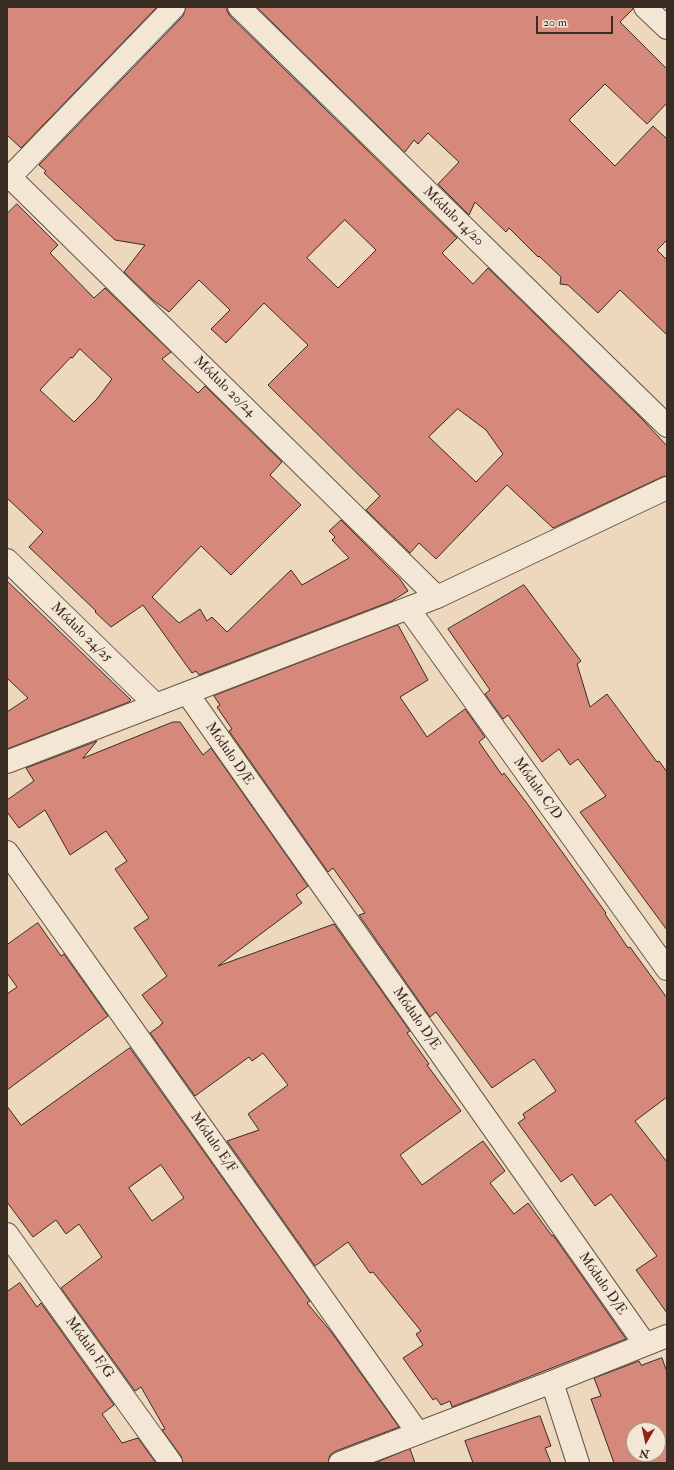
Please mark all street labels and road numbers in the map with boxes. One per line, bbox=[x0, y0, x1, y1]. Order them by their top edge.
street label: Módulo 14/20 bbox=[419, 184, 487, 250]
street label: Módulo 20/24 bbox=[189, 353, 259, 421]
street label: Módulo 24/25 bbox=[47, 599, 115, 667]
street label: Módulo D/E bbox=[201, 719, 257, 789]
street label: Módulo C/D bbox=[509, 755, 565, 823]
street label: Módulo D/E bbox=[388, 984, 444, 1054]
street label: Módulo E/F bbox=[186, 1110, 240, 1176]
street label: Módulo D/E bbox=[574, 1249, 630, 1319]
street label: Módulo F/G bbox=[61, 1314, 117, 1382]

